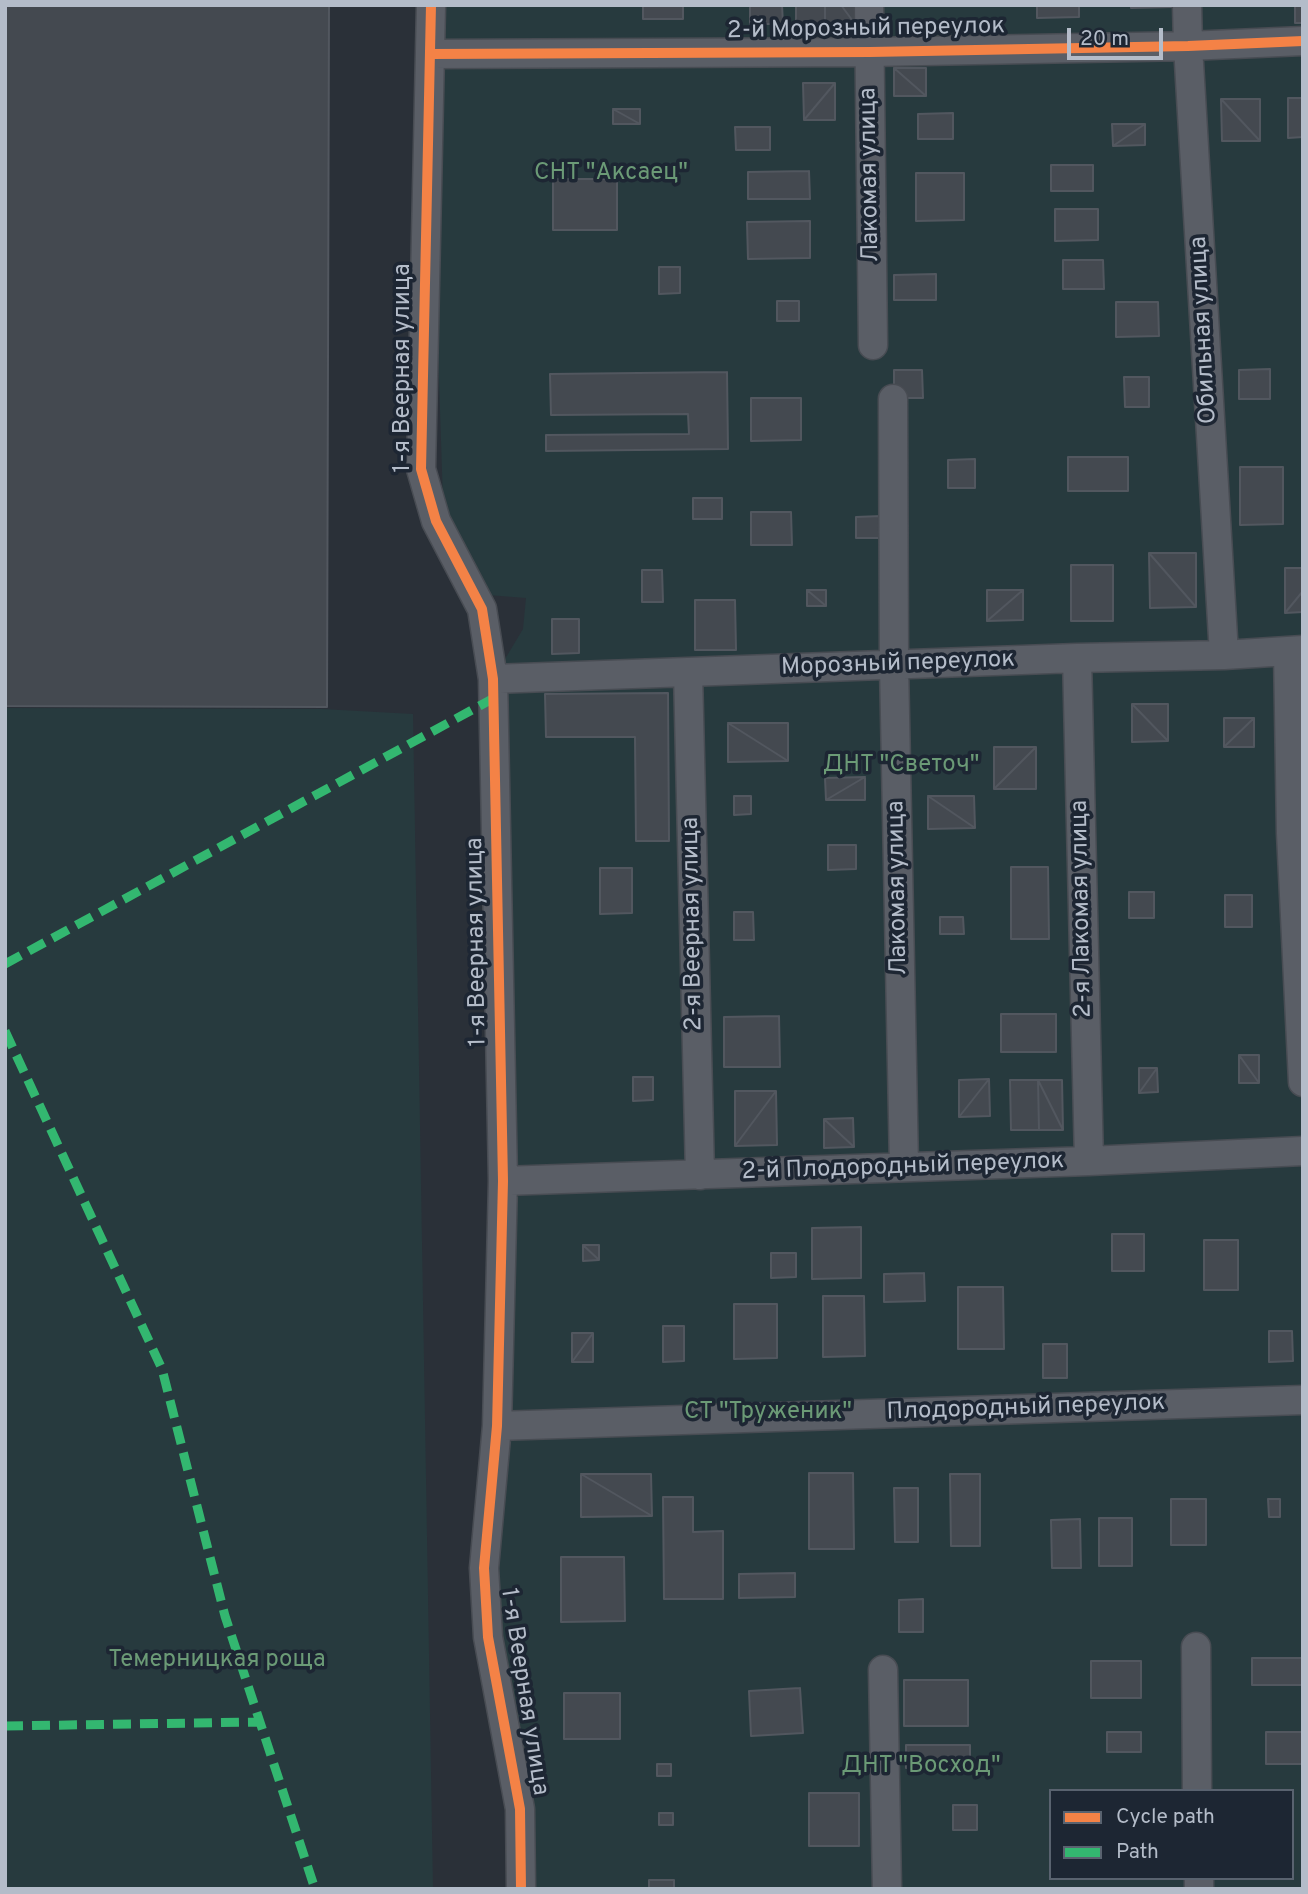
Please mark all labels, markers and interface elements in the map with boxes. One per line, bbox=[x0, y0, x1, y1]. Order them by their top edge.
street label: 2-й Морозный переулок bbox=[727, 13, 1005, 47]
scale bar bbox=[1070, 14, 1166, 58]
text: 20 m bbox=[1080, 26, 1129, 53]
street label: Лакомая улица bbox=[855, 87, 887, 263]
park label: СНТ "Аксаец" bbox=[534, 160, 688, 188]
street label: Обильная улица bbox=[1186, 235, 1224, 425]
street label: 1-я Веерная улица bbox=[390, 263, 418, 473]
street label: Морозный переулок bbox=[780, 647, 1016, 683]
park label: ДНТ "Светоч" bbox=[823, 752, 979, 780]
street label: Лакомая улица bbox=[883, 800, 915, 976]
street label: 2-я Лакомая улица bbox=[1067, 800, 1099, 1018]
street label: 2-я Веерная улица bbox=[678, 817, 710, 1031]
street label: 1-я Веерная улица bbox=[462, 837, 494, 1047]
street label: 2-й Плодородный переулок bbox=[741, 1148, 1065, 1188]
street label: Плодородный переулок bbox=[886, 1390, 1166, 1428]
park label: СТ "Труженик" bbox=[684, 1399, 852, 1427]
street label: 1-я Веерная улица bbox=[492, 1586, 554, 1798]
park label: Темерницкая роща bbox=[108, 1647, 326, 1675]
park label: ДНТ "Восход" bbox=[841, 1753, 1001, 1781]
legend bbox=[1049, 1789, 1294, 1880]
text: Cycle path bbox=[1116, 1804, 1215, 1831]
text: Path bbox=[1116, 1839, 1159, 1866]

